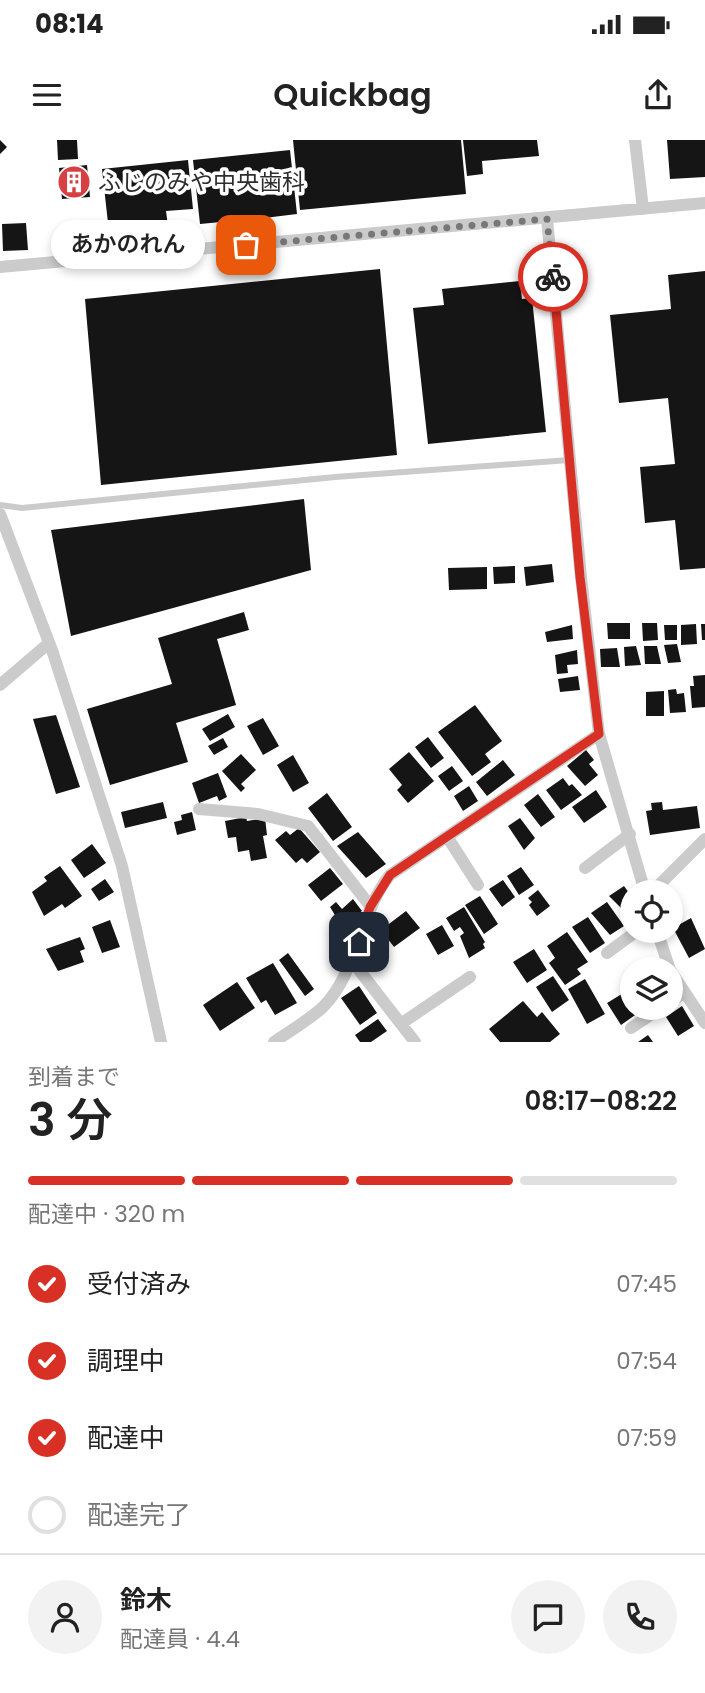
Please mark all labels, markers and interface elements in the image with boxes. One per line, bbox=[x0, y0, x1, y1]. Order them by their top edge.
text: 08:14 bbox=[35, 6, 104, 42]
text: Quickbag bbox=[273, 72, 432, 117]
icon: menu bbox=[28, 76, 66, 114]
icon: share bbox=[639, 76, 677, 114]
building icon: ふじのみや中央歯科 bbox=[55, 163, 93, 201]
place label: ふじのみや中央歯科 bbox=[98, 166, 305, 198]
pin bbox=[216, 215, 276, 275]
callout: あかのれん bbox=[50, 220, 204, 270]
icon: bag bbox=[227, 226, 265, 264]
text: あかのれん bbox=[71, 228, 186, 260]
courier bbox=[518, 242, 588, 312]
icon: bike bbox=[534, 258, 572, 296]
map controls bbox=[620, 880, 683, 1020]
button: locate bbox=[620, 880, 683, 943]
pin bbox=[329, 912, 389, 972]
icon: home bbox=[340, 923, 378, 961]
button: layers bbox=[620, 957, 683, 1020]
text: 到着まで bbox=[28, 1061, 120, 1093]
text: 08:17–08:22 bbox=[525, 1083, 677, 1119]
text: 3 分 bbox=[28, 1088, 113, 1152]
text: 配達中 · 320 m bbox=[28, 1198, 185, 1230]
icon: check bbox=[28, 1265, 66, 1303]
text: 受付済み bbox=[87, 1266, 191, 1302]
text: 07:45 bbox=[616, 1268, 677, 1300]
icon: check bbox=[28, 1342, 66, 1380]
text: 調理中 bbox=[87, 1343, 165, 1379]
text: 07:54 bbox=[616, 1345, 677, 1377]
icon: check bbox=[28, 1419, 66, 1457]
text: 配達中 bbox=[87, 1420, 165, 1456]
text: 07:59 bbox=[616, 1422, 677, 1454]
text: 配達完了 bbox=[87, 1497, 191, 1533]
button: person bbox=[28, 1580, 102, 1654]
button: chat bbox=[511, 1580, 585, 1654]
button: phone bbox=[603, 1580, 677, 1654]
text: 鈴木 bbox=[120, 1582, 172, 1618]
text: 配達員 · 4.4 bbox=[120, 1623, 240, 1655]

